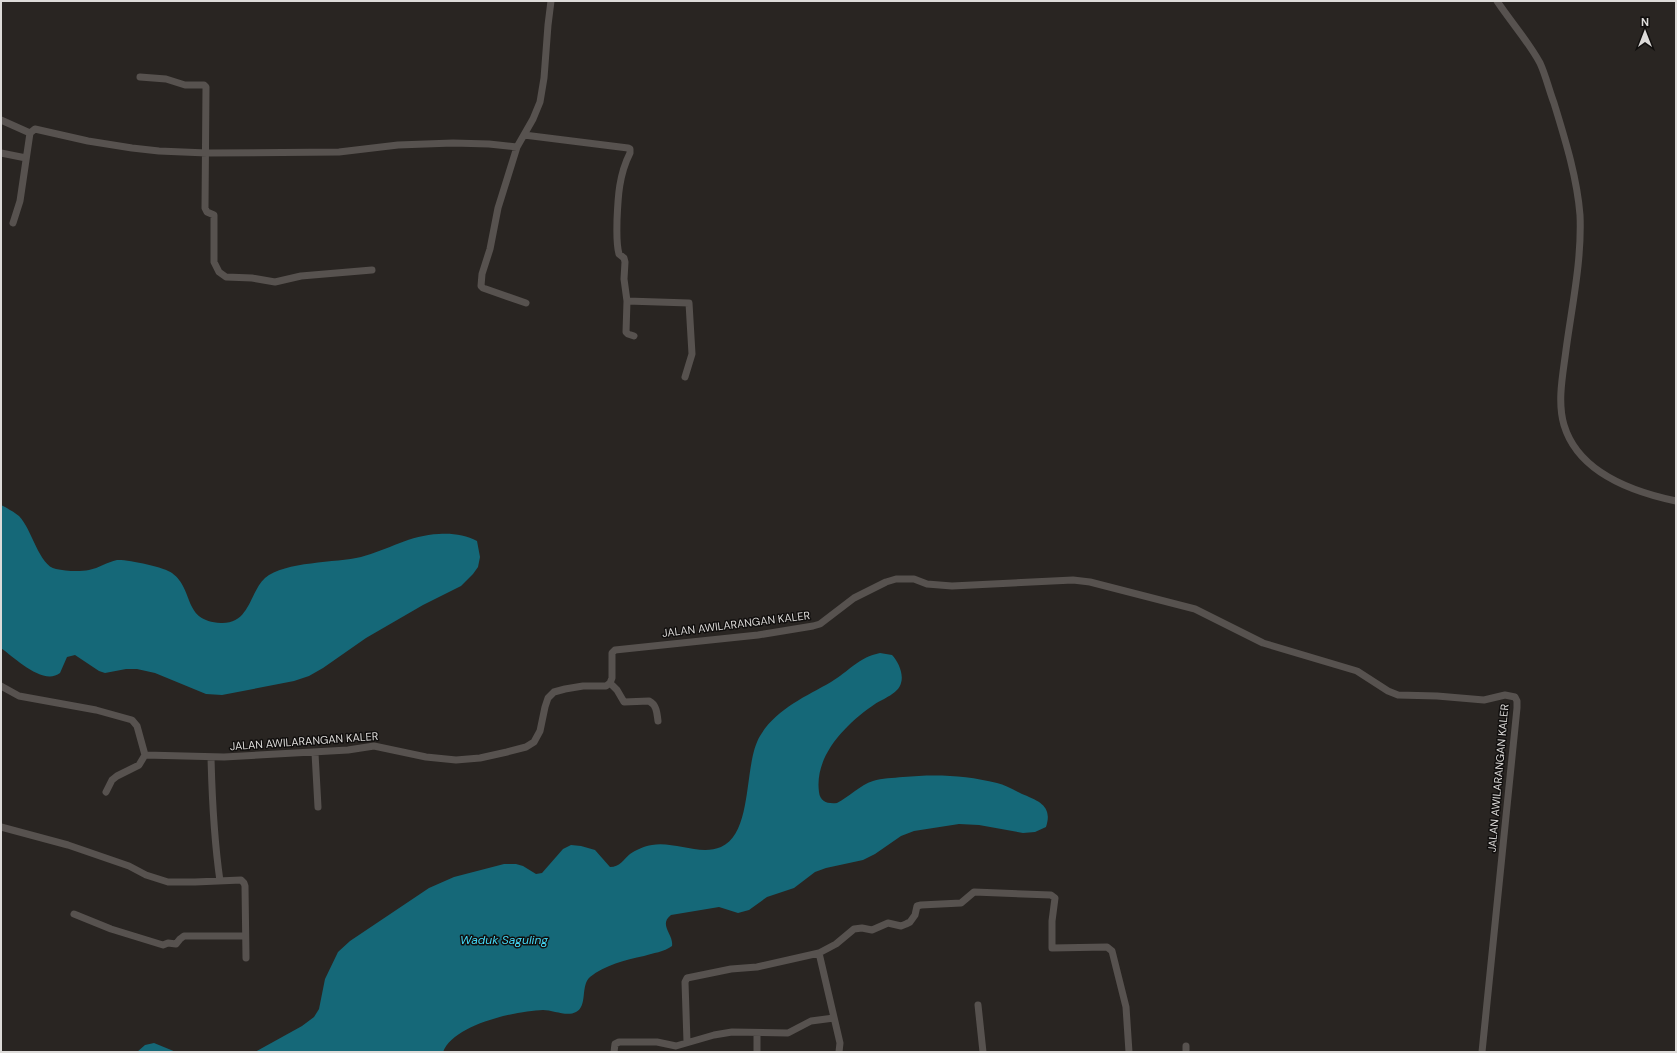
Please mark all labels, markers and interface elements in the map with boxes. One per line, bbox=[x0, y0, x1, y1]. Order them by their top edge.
north arrow bbox=[1625, 12, 1665, 52]
text: N bbox=[1641, 15, 1649, 29]
street label: JALAN AWILARANGAN KALER bbox=[661, 608, 811, 640]
street label: JALAN AWILARANGAN KALER bbox=[1485, 703, 1511, 853]
street label: JALAN AWILARANGAN KALER bbox=[229, 729, 379, 753]
water label: Waduk Saguling bbox=[460, 932, 548, 948]

